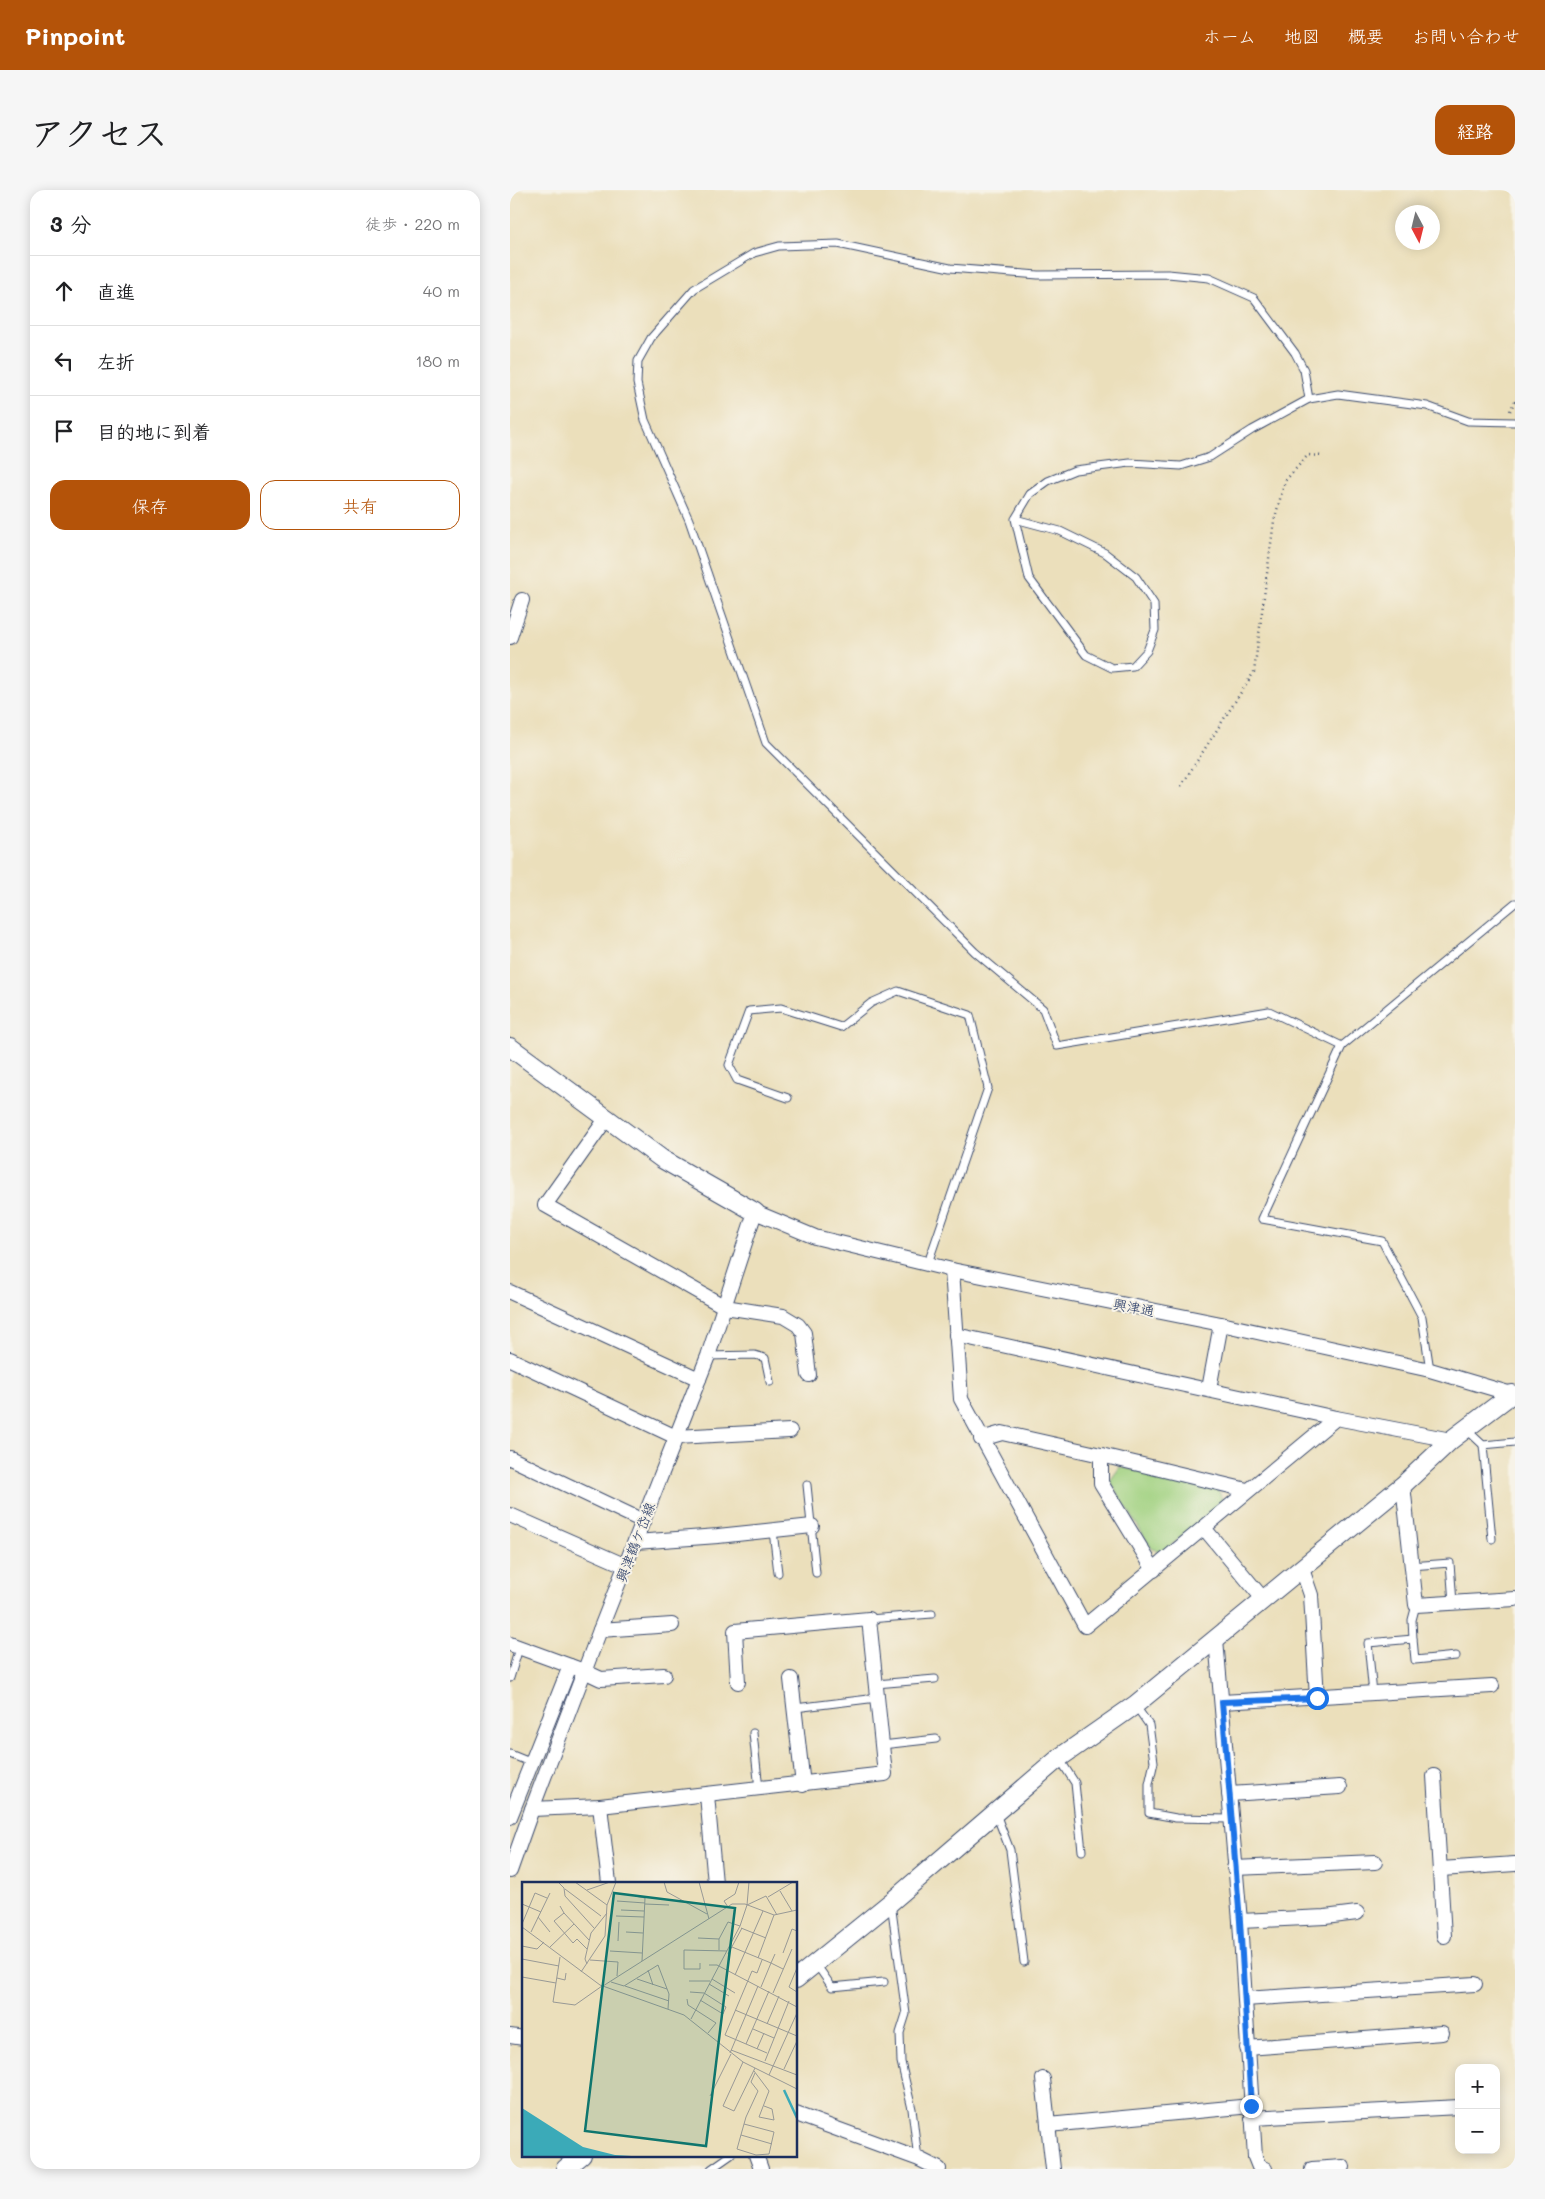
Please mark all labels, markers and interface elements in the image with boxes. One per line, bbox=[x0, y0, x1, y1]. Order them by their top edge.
text: Pinpoint bbox=[25, 20, 126, 51]
text: ホーム bbox=[1203, 24, 1256, 48]
text: 地図 bbox=[1284, 24, 1320, 48]
text: 概要 bbox=[1348, 24, 1384, 48]
text: お問い合わせ bbox=[1412, 24, 1520, 48]
button: 経路 bbox=[1435, 105, 1515, 155]
text: アクセス bbox=[30, 109, 168, 155]
north arrow bbox=[1395, 205, 1440, 250]
text: 3 分 bbox=[50, 210, 91, 237]
text: 徒歩 · 220 m bbox=[365, 213, 460, 234]
icon: ahead bbox=[50, 277, 78, 305]
text: 直進 bbox=[97, 279, 135, 304]
text: 40 m bbox=[423, 280, 460, 301]
icon: left bbox=[50, 347, 78, 375]
text: 左折 bbox=[97, 349, 135, 374]
text: 180 m bbox=[415, 350, 460, 371]
icon: arrive bbox=[50, 417, 78, 445]
text: 目的地に到着 bbox=[97, 419, 211, 444]
button: 保存 bbox=[50, 480, 250, 530]
button: 共有 bbox=[260, 480, 460, 530]
street label: 興津通 bbox=[1112, 1294, 1156, 1320]
street label: 興津鶴ケ岱線 bbox=[611, 1499, 659, 1585]
route start bbox=[1306, 1687, 1329, 1710]
inset map bbox=[522, 1882, 798, 2156]
map controls bbox=[1455, 2064, 1500, 2154]
button: + bbox=[1455, 2064, 1500, 2109]
route end bbox=[1240, 2095, 1263, 2118]
button: − bbox=[1455, 2109, 1500, 2154]

